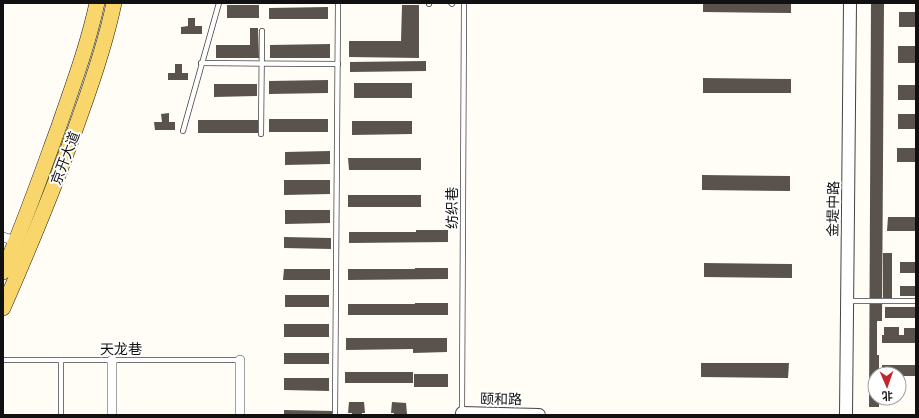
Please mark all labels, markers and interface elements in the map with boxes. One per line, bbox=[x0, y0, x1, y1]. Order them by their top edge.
street label: 京开大道 bbox=[47, 129, 83, 187]
street label: 金堤中路 bbox=[825, 181, 841, 237]
street label: 纺织巷 bbox=[444, 187, 460, 229]
street label: 天龙巷 bbox=[100, 341, 142, 357]
north arrow bbox=[867, 366, 907, 406]
text: 北 bbox=[882, 389, 893, 402]
street label: 颐和路 bbox=[480, 391, 522, 407]

